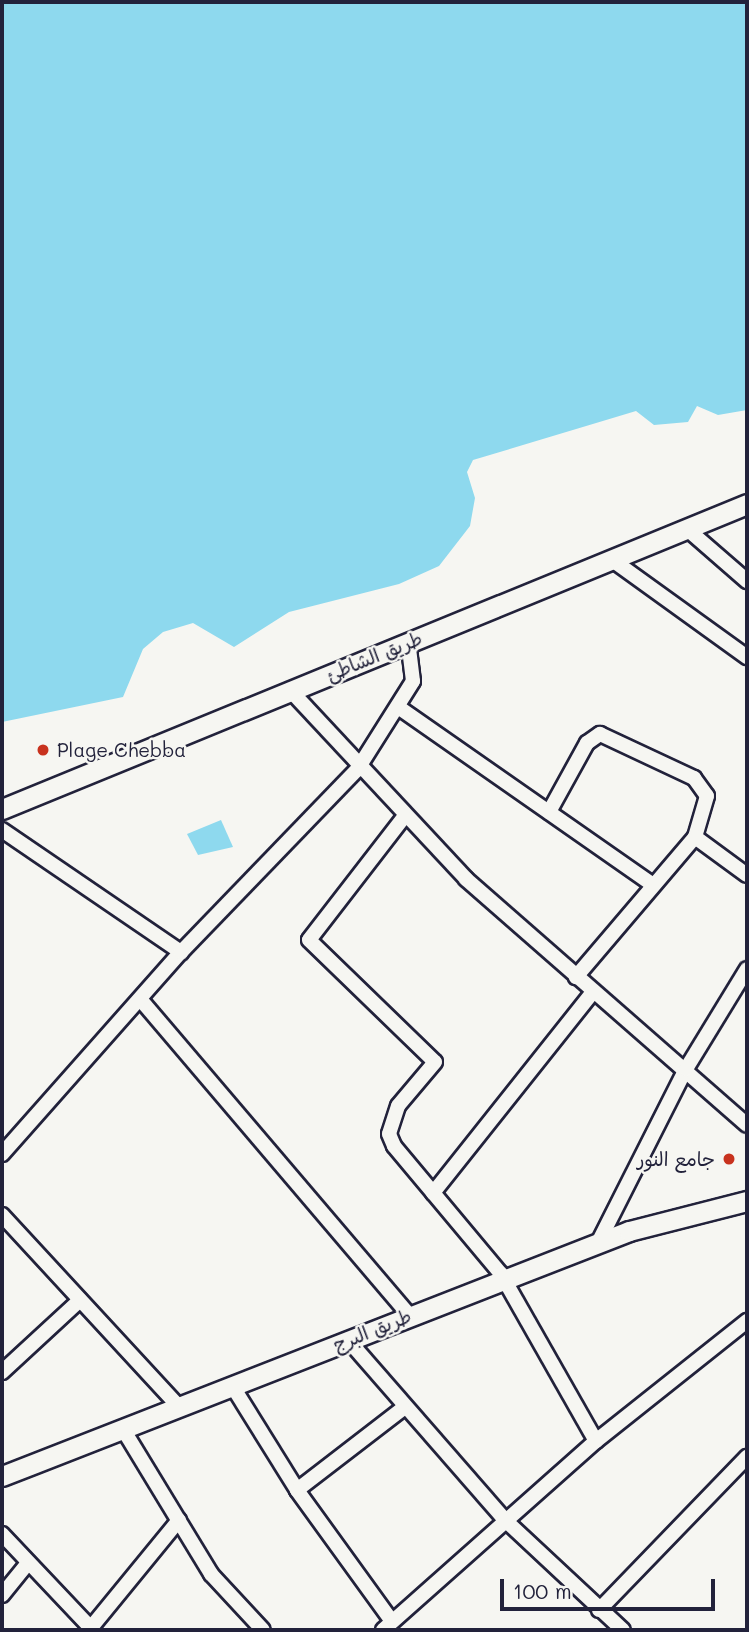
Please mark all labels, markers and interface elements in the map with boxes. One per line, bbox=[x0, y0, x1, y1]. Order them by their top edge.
street label: طريق الشاطئ bbox=[323, 626, 425, 686]
place label: Plage Chebba bbox=[57, 739, 186, 761]
marker: Plage Chebba bbox=[35, 742, 51, 758]
place label: جامع النور bbox=[637, 1148, 715, 1170]
marker: جامع النور bbox=[721, 1151, 737, 1167]
street label: طريق البرج bbox=[330, 1304, 414, 1356]
scale bar bbox=[504, 1566, 719, 1610]
text: 100 m bbox=[513, 1577, 572, 1604]

